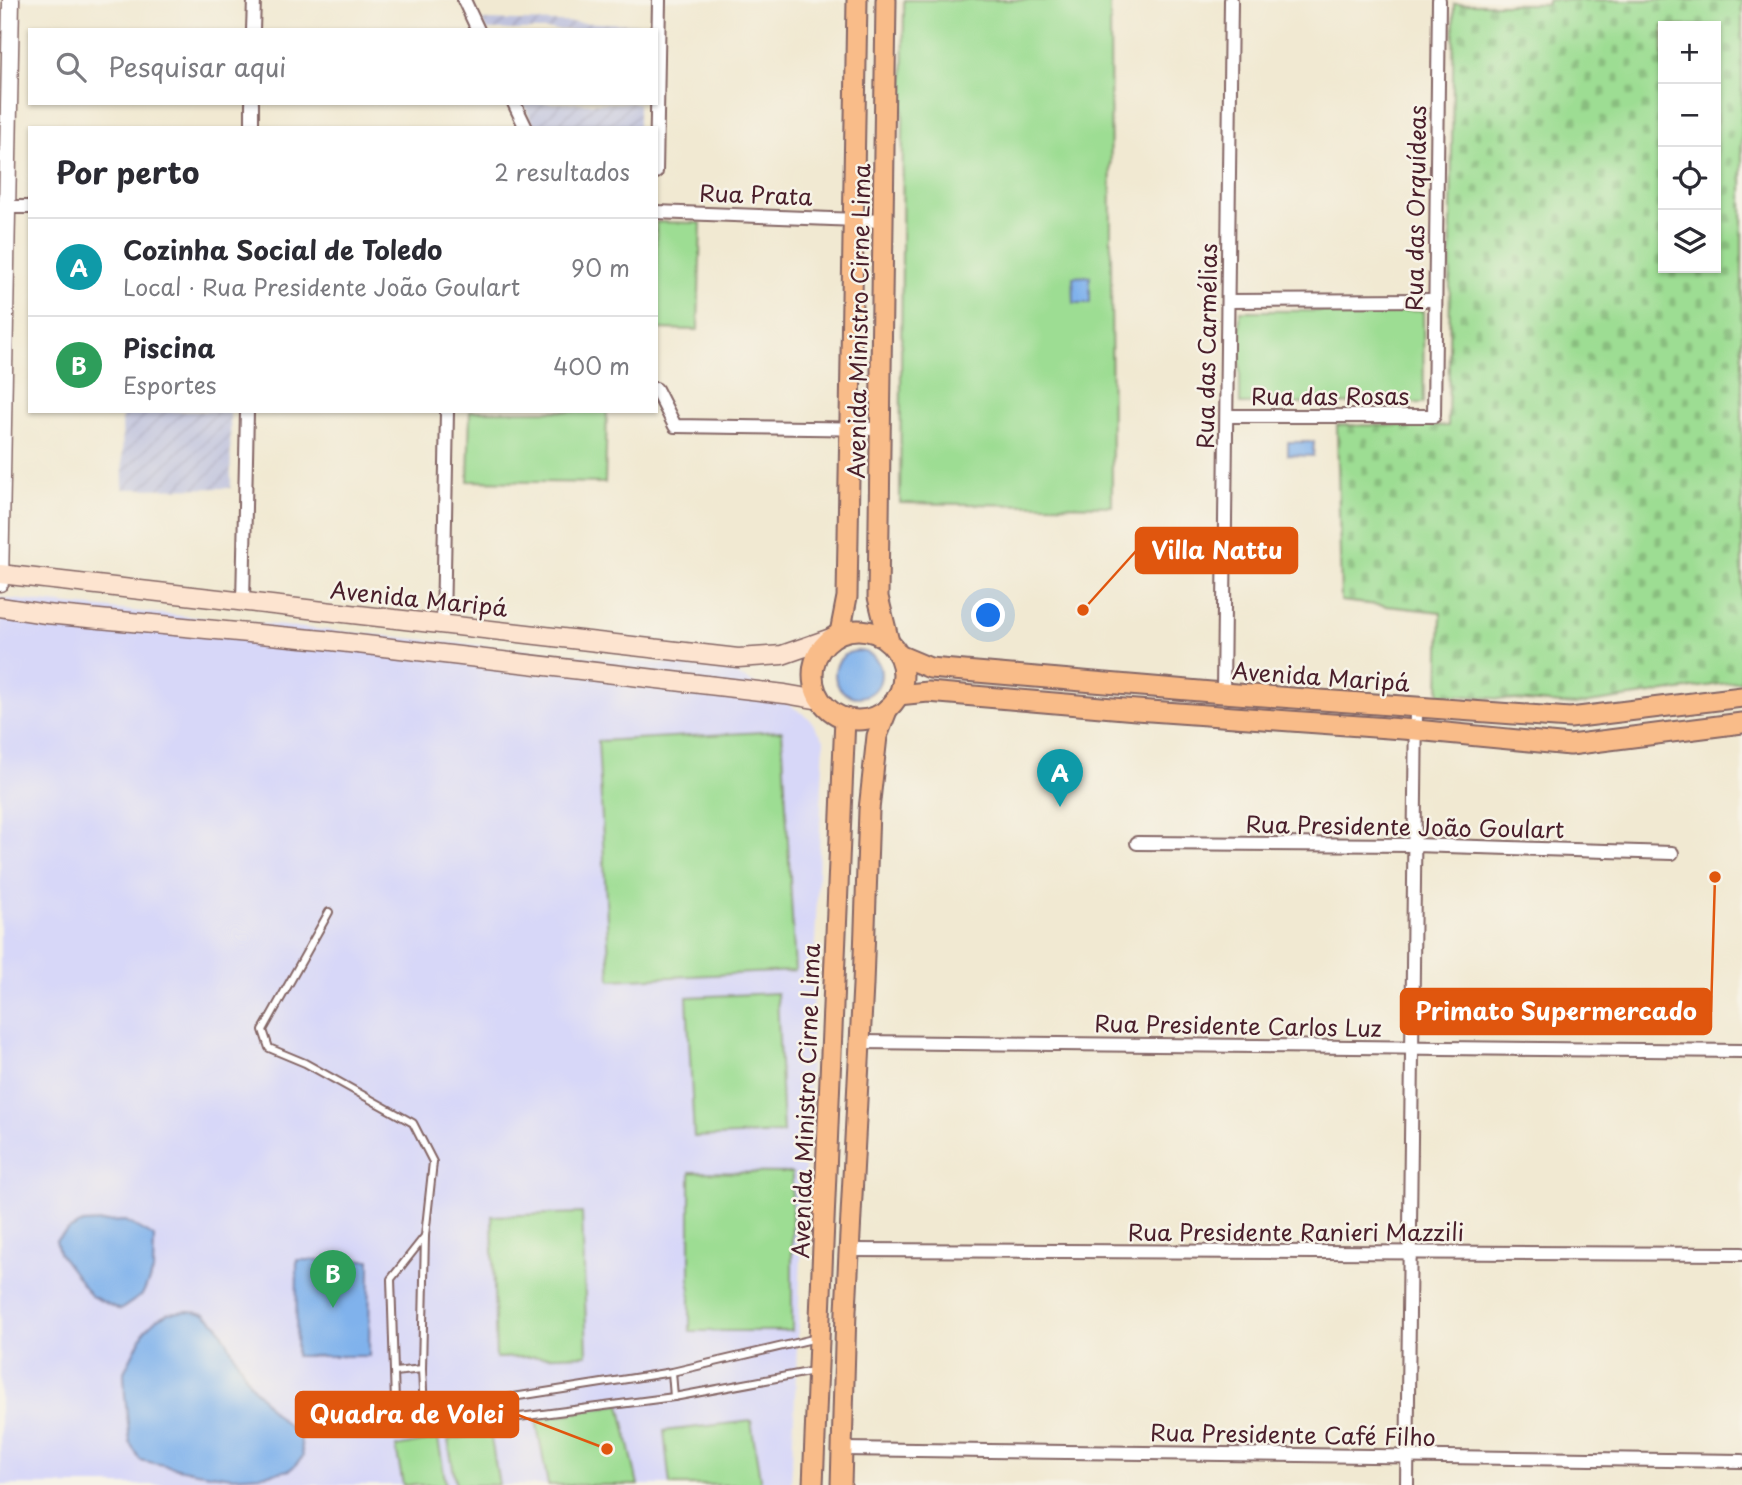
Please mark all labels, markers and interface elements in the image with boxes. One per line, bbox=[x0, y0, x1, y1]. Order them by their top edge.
map controls bbox=[1658, 21, 1721, 273]
button: + bbox=[1658, 21, 1721, 84]
search box bbox=[28, 28, 658, 105]
text: Pesquisar aqui bbox=[108, 47, 286, 86]
icon: search bbox=[52, 48, 90, 86]
button: − bbox=[1658, 84, 1721, 147]
street label: Rua das Orquídeas bbox=[1396, 105, 1434, 311]
button: locate bbox=[1658, 147, 1721, 210]
text: Por perto bbox=[56, 149, 199, 194]
text: 2 resultados bbox=[494, 154, 630, 189]
street label: Avenida Ministro Cirne Lima bbox=[838, 163, 878, 479]
street label: Rua Prata bbox=[699, 175, 814, 213]
button: layers bbox=[1658, 210, 1721, 273]
text: Cozinha Social de Toledo bbox=[123, 230, 442, 269]
street label: Rua das Carmélias bbox=[1187, 243, 1225, 449]
text: A bbox=[70, 250, 88, 285]
text: 90 m bbox=[571, 250, 630, 285]
text: Local · Rua Presidente João Goulart bbox=[123, 269, 520, 304]
text: Piscina bbox=[123, 328, 215, 367]
text: B bbox=[71, 348, 87, 383]
text: 400 m bbox=[553, 348, 630, 383]
text: Esportes bbox=[123, 367, 216, 402]
street label: Rua das Rosas bbox=[1251, 378, 1409, 413]
callout: Villa Nattu bbox=[1136, 528, 1297, 573]
text: Villa Nattu bbox=[1151, 531, 1283, 567]
street label: Avenida Maripá bbox=[329, 571, 509, 625]
your location bbox=[971, 598, 1005, 632]
street label: Avenida Maripá bbox=[1231, 652, 1411, 700]
pin: A bbox=[1037, 749, 1083, 807]
street label: Rua Presidente João Goulart bbox=[1245, 806, 1565, 846]
street label: Avenida Ministro Cirne Lima bbox=[782, 942, 828, 1259]
callout: Primato Supermercado bbox=[1401, 989, 1711, 1034]
text: Primato Supermercado bbox=[1415, 992, 1697, 1028]
street label: Rua Presidente Carlos Luz bbox=[1094, 1005, 1382, 1045]
street label: Rua Presidente Ranieri Mazzili bbox=[1128, 1214, 1464, 1249]
pin: B bbox=[310, 1250, 356, 1308]
callout: Quadra de Volei bbox=[296, 1392, 518, 1437]
text: Quadra de Volei bbox=[310, 1395, 504, 1431]
street label: Rua Presidente Café Filho bbox=[1150, 1414, 1436, 1454]

